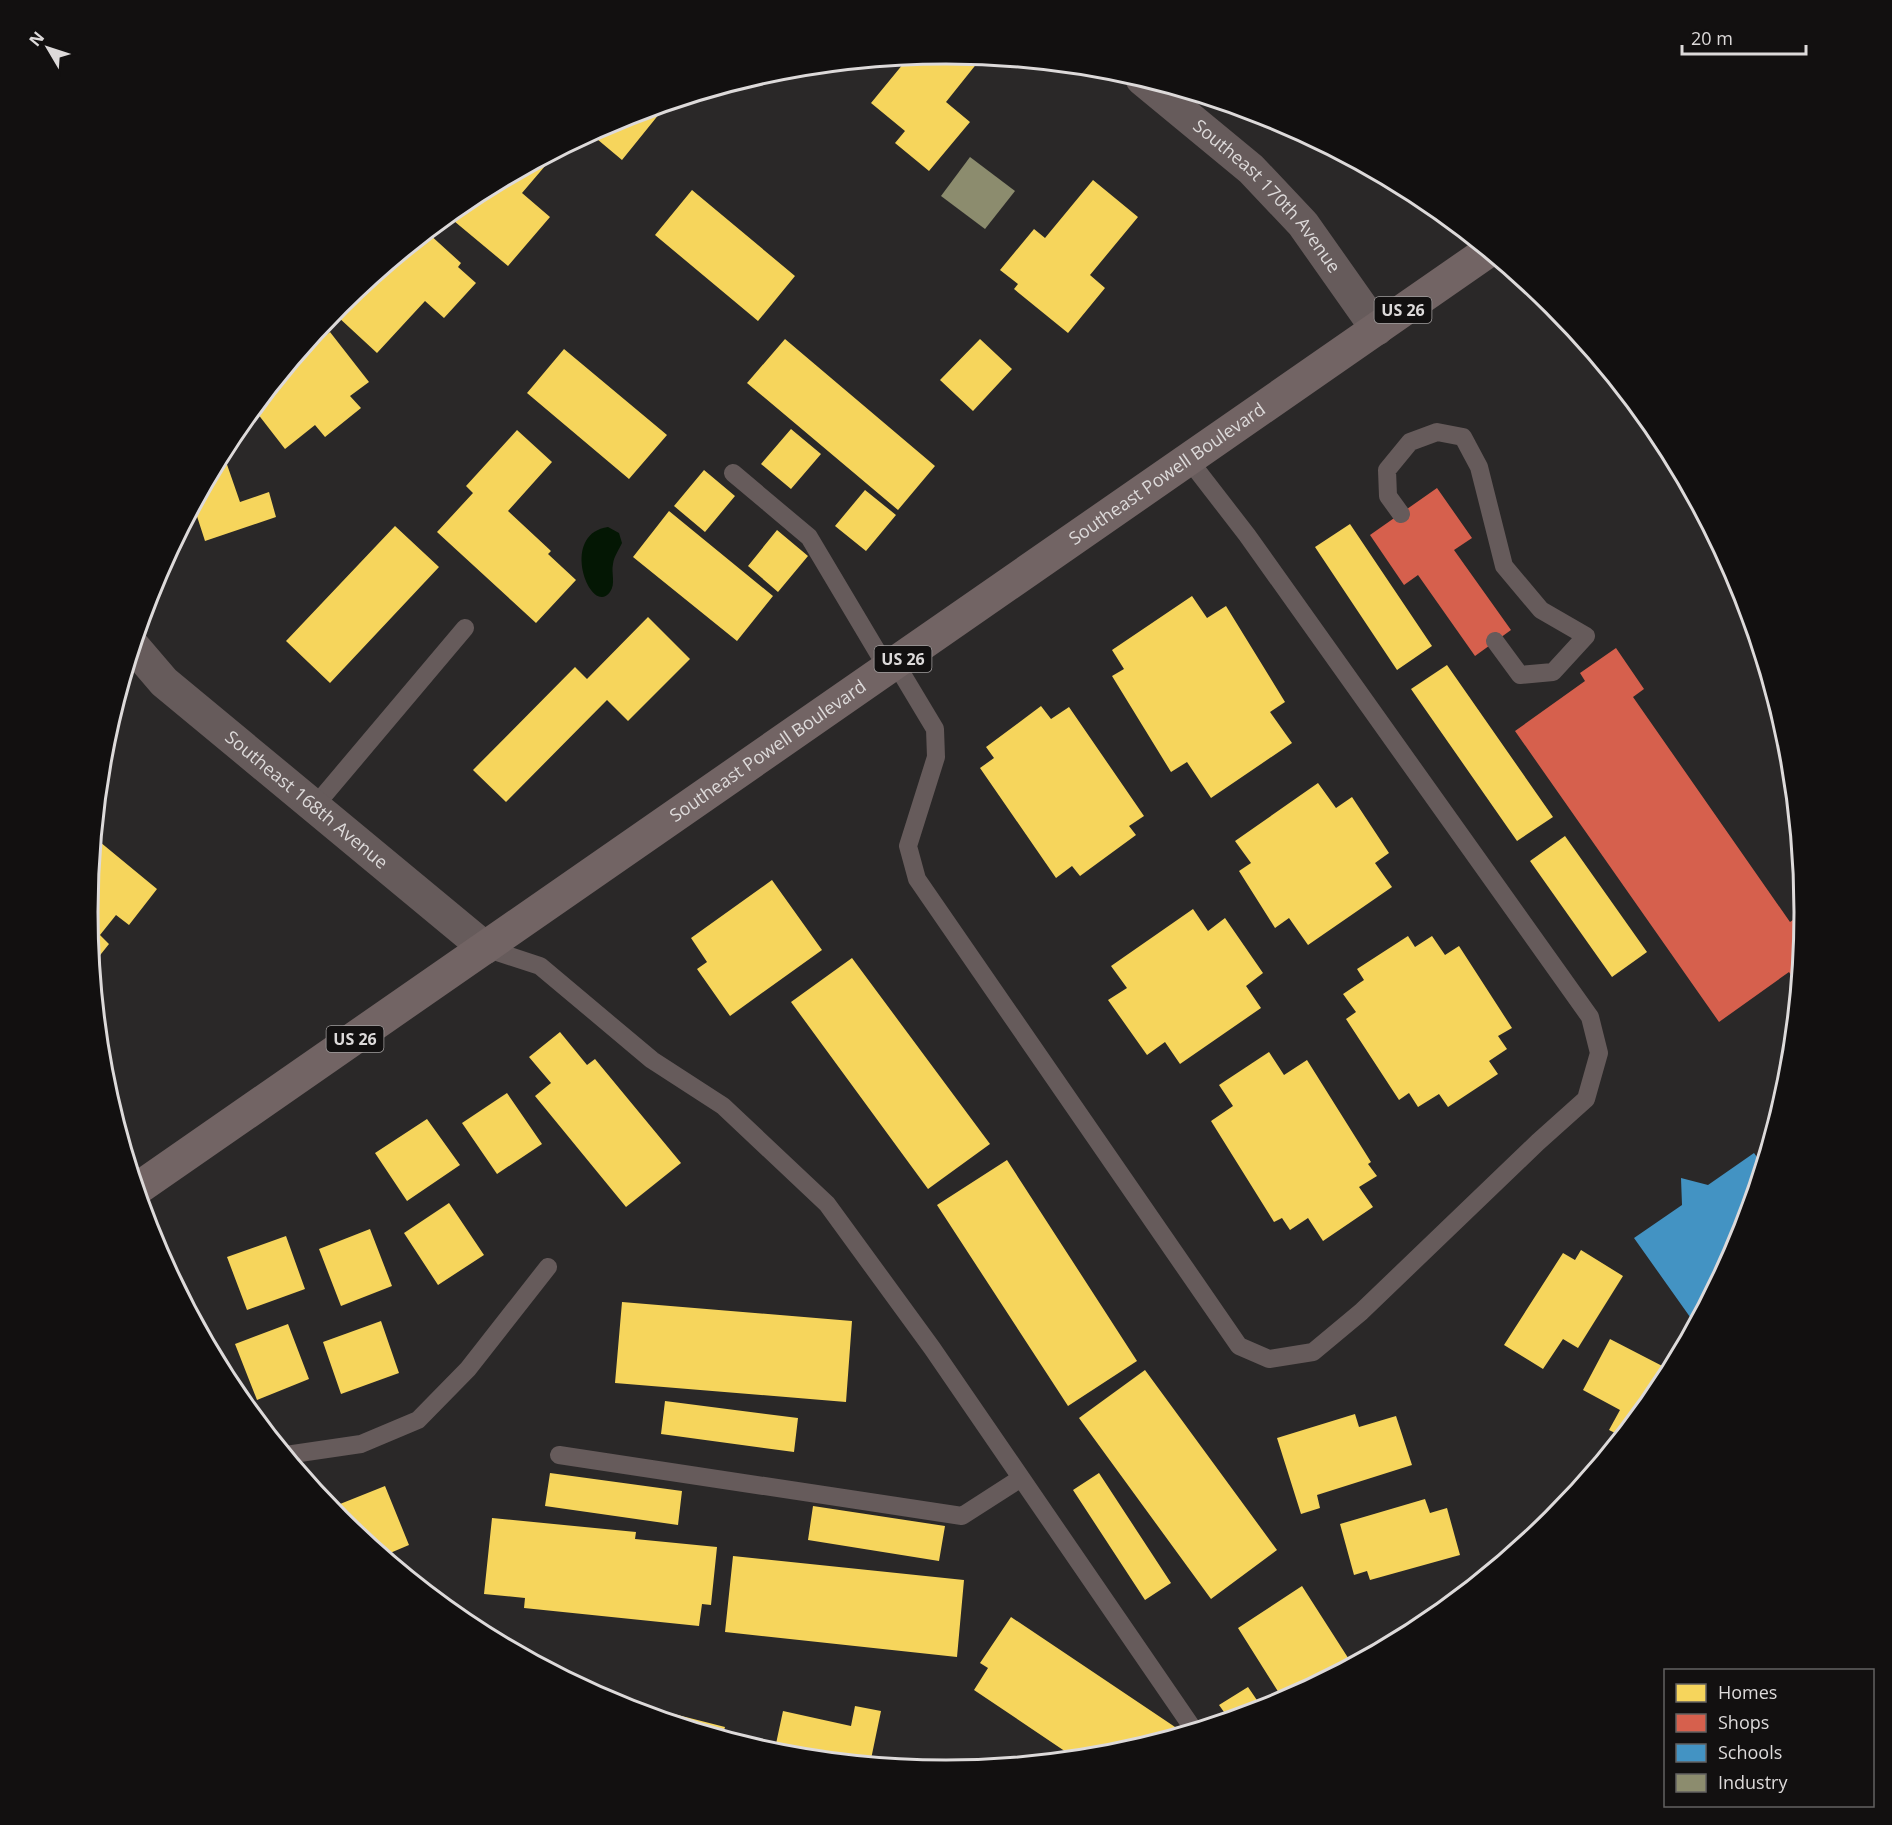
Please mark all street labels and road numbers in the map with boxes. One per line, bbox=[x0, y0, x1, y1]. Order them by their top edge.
street label: Southeast 170th Avenue bbox=[1189, 113, 1347, 277]
road number: US 26 bbox=[1374, 297, 1432, 323]
street label: Southeast Powell Boulevard bbox=[1064, 397, 1270, 550]
road number: US 26 bbox=[874, 646, 932, 672]
street label: Southeast Powell Boulevard bbox=[664, 674, 870, 827]
street label: Southeast 168th Avenue bbox=[221, 725, 394, 874]
road number: US 26 bbox=[326, 1026, 384, 1052]

